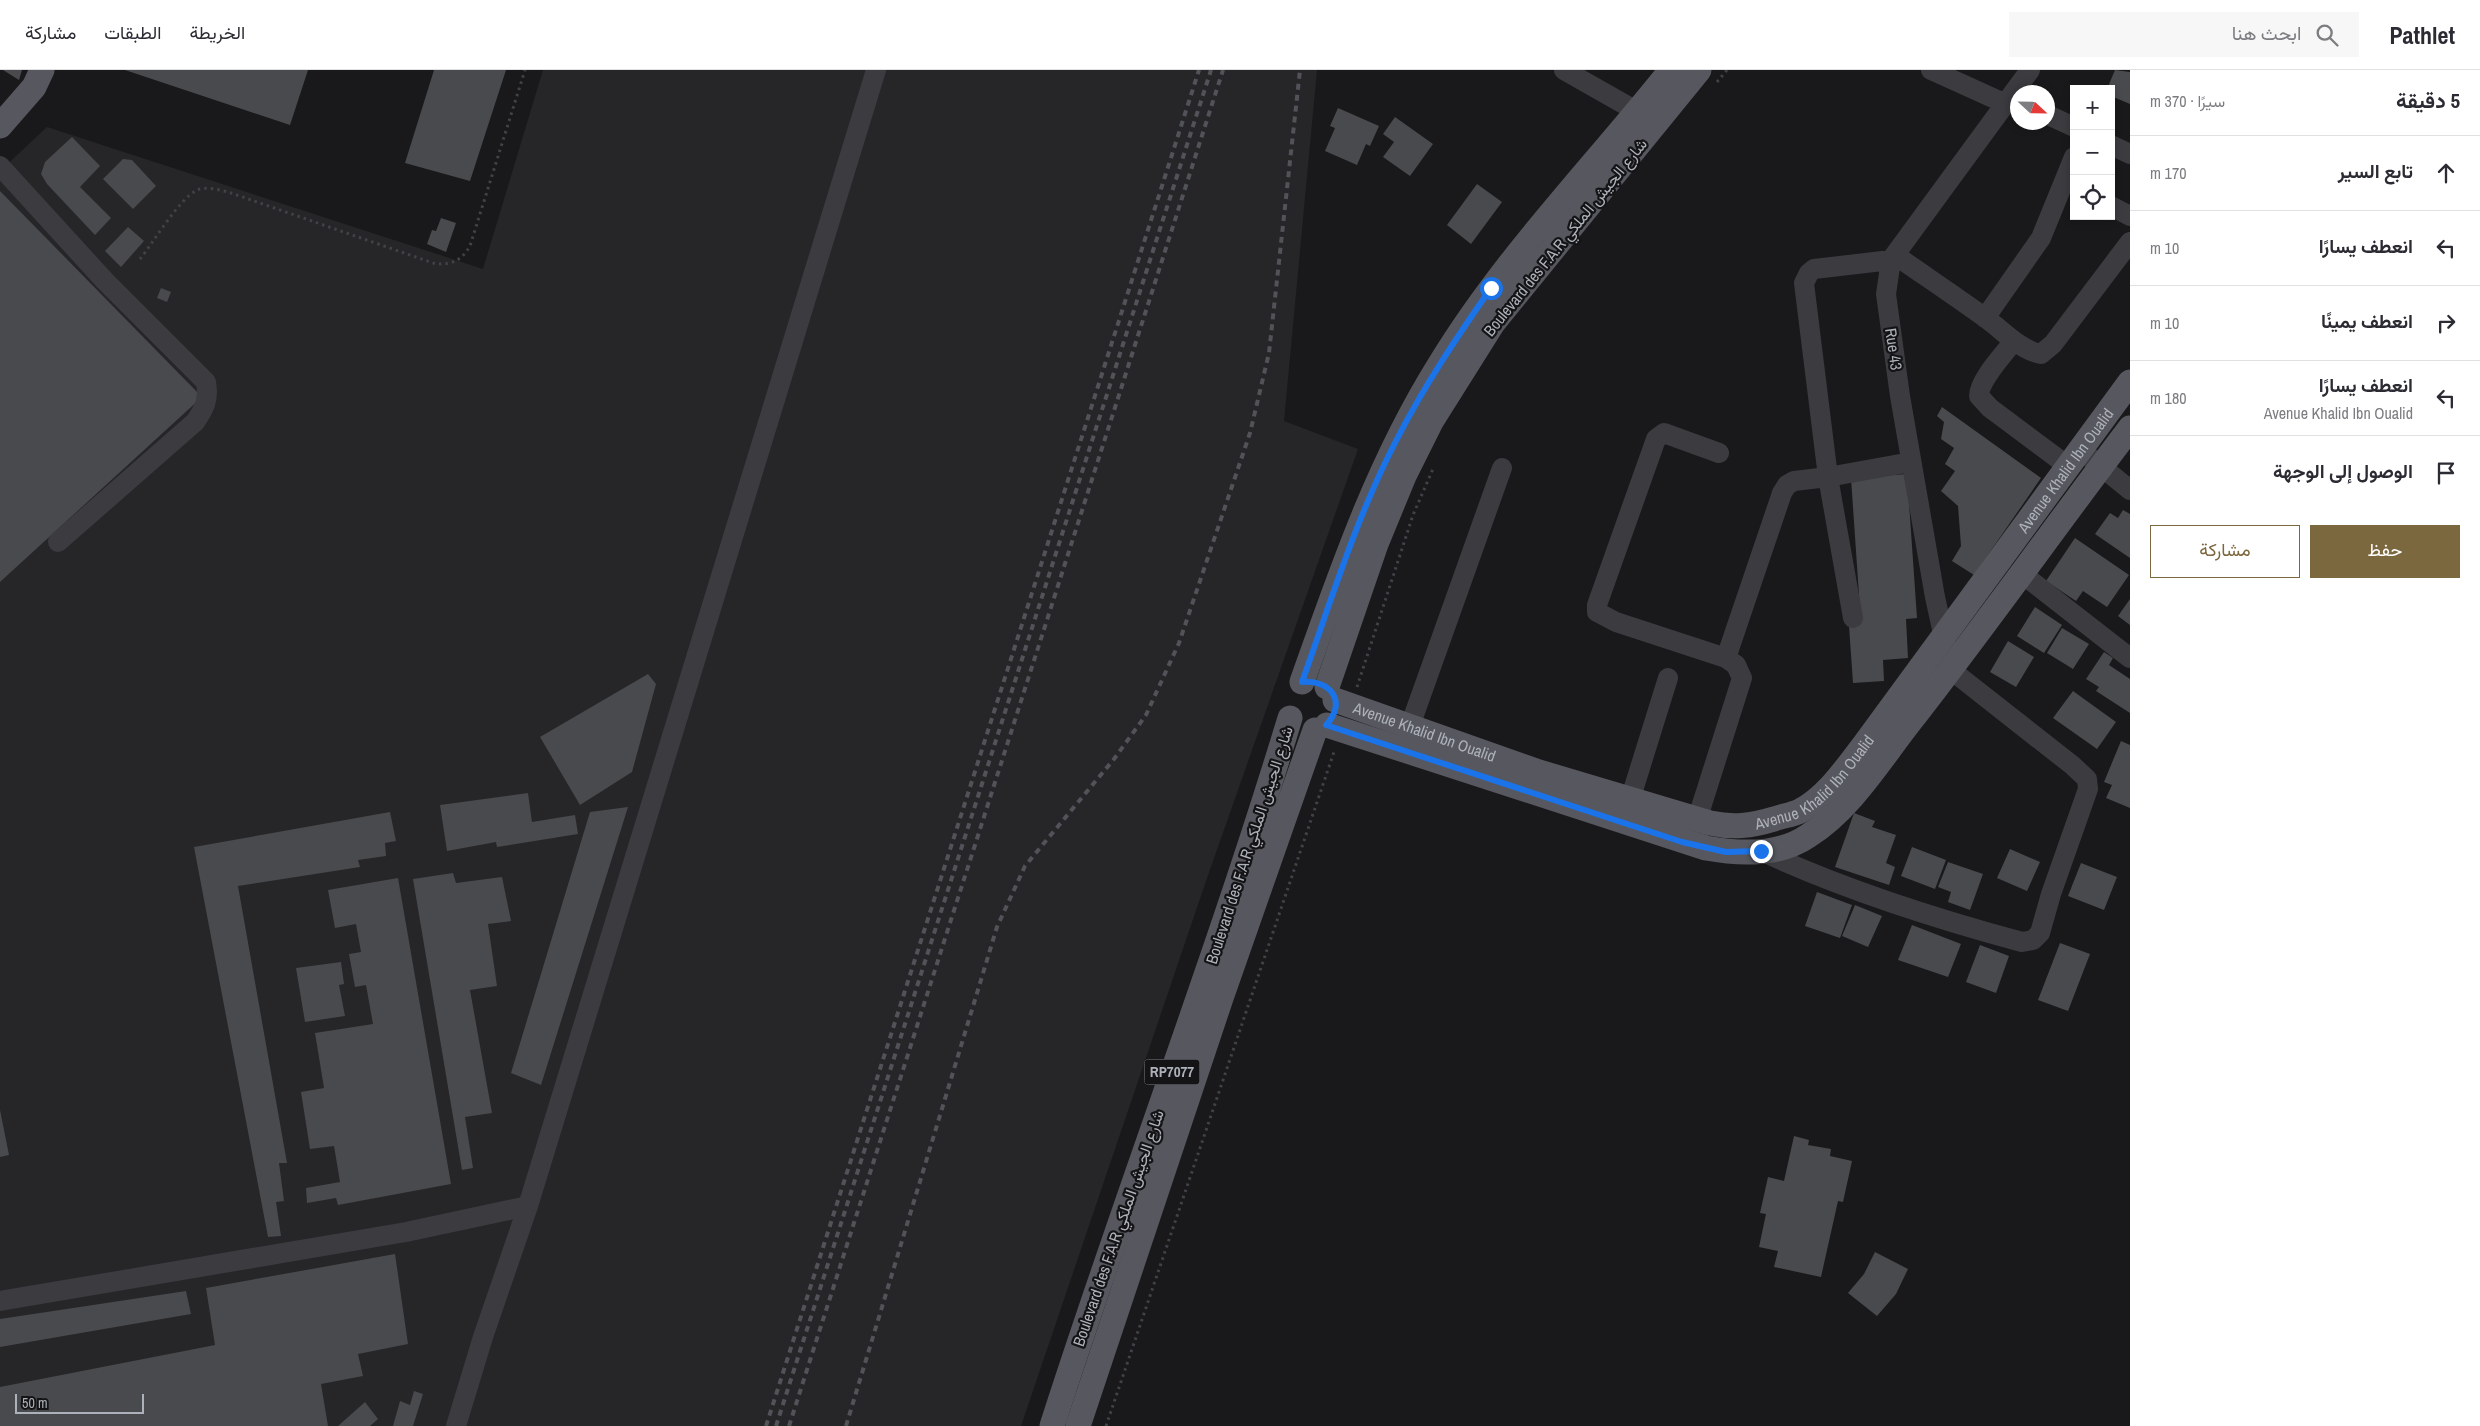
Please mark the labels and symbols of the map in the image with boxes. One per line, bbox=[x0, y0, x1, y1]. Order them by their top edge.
north arrow bbox=[2010, 85, 2055, 130]
street label: Boulevard des F.A.R شارع الجيش الملكي bbox=[1478, 133, 1654, 342]
route start bbox=[1480, 277, 1503, 300]
street label: Rue 43 bbox=[1880, 327, 1908, 371]
street label: Avenue Khalid Ibn Oualid bbox=[2012, 404, 2118, 538]
street label: Avenue Khalid Ibn Oualid bbox=[1350, 696, 1499, 767]
street label: Boulevard des F.A.R شارع الجيش الملكي bbox=[1200, 723, 1301, 968]
street label: Avenue Khalid Ibn Oualid bbox=[1752, 730, 1879, 835]
route end bbox=[1750, 840, 1773, 863]
road number: RP7077 bbox=[1144, 1060, 1200, 1084]
street label: Boulevard des F.A.R شارع الجيش الملكي bbox=[1067, 1107, 1172, 1350]
scale bar bbox=[15, 1391, 144, 1414]

